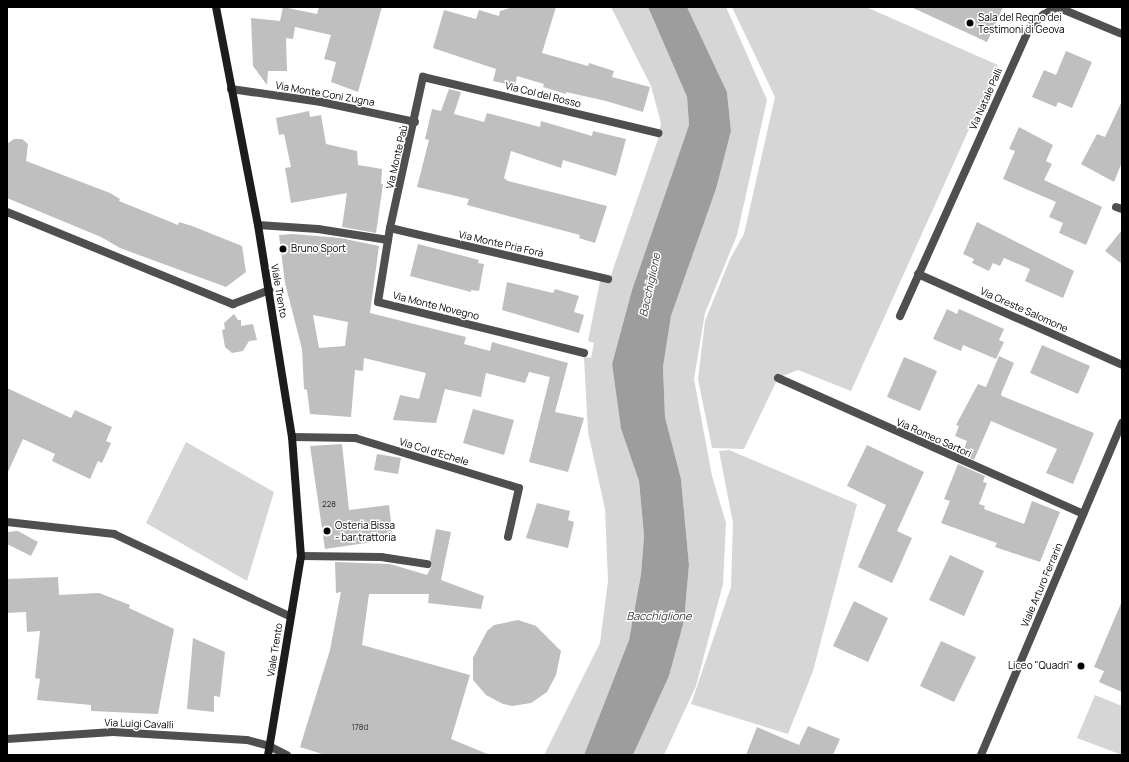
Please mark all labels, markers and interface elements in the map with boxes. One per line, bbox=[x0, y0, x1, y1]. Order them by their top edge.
place label: Sala del Regno dei Testimoni di Geova bbox=[978, 11, 1064, 34]
marker: Sala del Regno dei Testimoni di Geova bbox=[965, 18, 975, 28]
street label: Via Natale Palli bbox=[967, 66, 1005, 132]
street label: Via Monte Coni Zugna bbox=[274, 79, 376, 109]
street label: Via Col del Rosso bbox=[504, 80, 582, 110]
street label: Via Monte Paù bbox=[384, 124, 410, 190]
street label: Via Monte Pria Forà bbox=[457, 228, 545, 260]
place label: Bruno Sport bbox=[291, 243, 346, 255]
marker: Bruno Sport bbox=[278, 244, 288, 254]
water label: Bacchiglione bbox=[637, 252, 663, 318]
street label: Viale Trento bbox=[268, 263, 290, 319]
street label: Via Oreste Salomone bbox=[978, 285, 1070, 335]
street label: Via Monte Novegno bbox=[392, 289, 480, 323]
street label: Via Romeo Sartori bbox=[894, 416, 974, 460]
street label: Via Col d'Echele bbox=[398, 436, 470, 468]
house number: 228 bbox=[322, 499, 336, 509]
place label: Osteria Bissa - bar trattoria bbox=[335, 519, 396, 542]
marker: Osteria Bissa - bar trattoria bbox=[322, 526, 332, 536]
street label: Viale Arturo Ferrarin bbox=[1019, 541, 1065, 629]
water label: Bacchiglione bbox=[626, 609, 692, 623]
street label: Viale Trento bbox=[265, 622, 285, 678]
place label: Liceo "Quadri" bbox=[1008, 660, 1073, 672]
marker: Liceo "Quadri" bbox=[1076, 661, 1086, 671]
street label: Via Luigi Cavalli bbox=[104, 717, 174, 731]
house number: 178d bbox=[352, 722, 368, 732]

